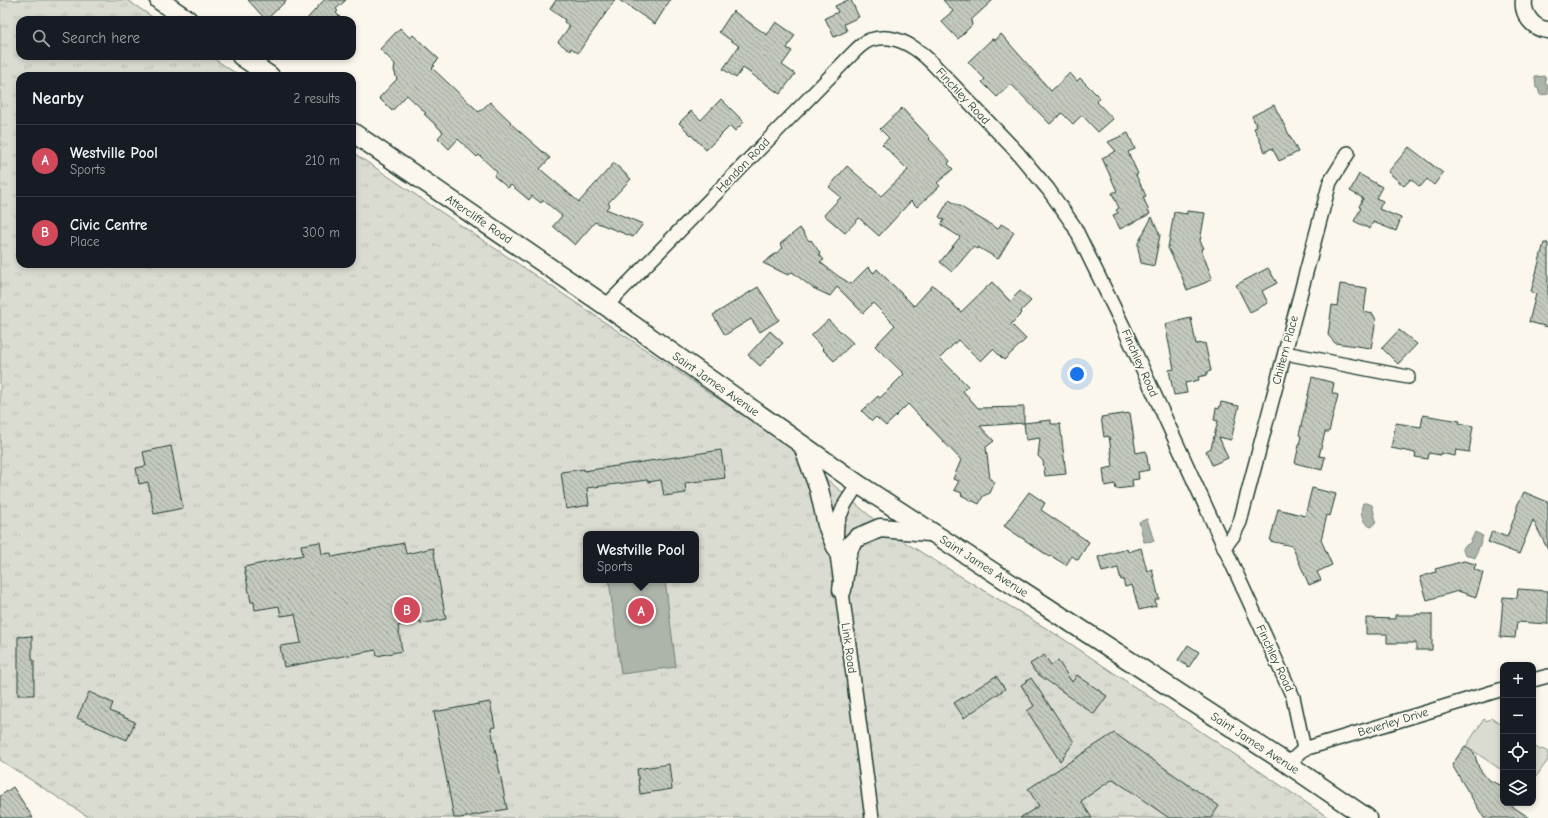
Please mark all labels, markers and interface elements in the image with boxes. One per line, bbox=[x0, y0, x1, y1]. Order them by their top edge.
search box bbox=[16, 16, 356, 60]
icon: search bbox=[30, 27, 52, 49]
text: Search here bbox=[62, 29, 140, 47]
street label: Finchley Road bbox=[933, 65, 993, 127]
text: Nearby bbox=[32, 89, 83, 108]
text: 2 results bbox=[293, 91, 340, 106]
street label: Hendon Road bbox=[713, 135, 773, 195]
text: Westville Pool bbox=[70, 144, 158, 162]
text: A bbox=[41, 153, 49, 168]
text: 210 m bbox=[305, 153, 340, 168]
text: Sports bbox=[70, 162, 105, 177]
street label: Attercliffe Road bbox=[443, 192, 515, 246]
text: Civic Centre bbox=[70, 216, 147, 234]
text: B bbox=[41, 225, 49, 240]
text: 300 m bbox=[302, 225, 340, 240]
text: Place bbox=[70, 234, 100, 249]
street label: Chiltern Place bbox=[1269, 314, 1301, 386]
street label: Finchley Road bbox=[1119, 327, 1161, 399]
street label: Saint James Avenue bbox=[670, 349, 762, 419]
your location bbox=[1067, 364, 1087, 384]
popup bbox=[583, 531, 699, 583]
street label: Saint James Avenue bbox=[937, 532, 1031, 600]
text: Westville Pool bbox=[597, 541, 685, 559]
text: Sports bbox=[597, 559, 632, 574]
pin: B bbox=[394, 595, 420, 625]
pin: A bbox=[628, 596, 654, 626]
street label: Link Road bbox=[839, 622, 859, 674]
street label: Finchley Road bbox=[1253, 622, 1297, 694]
map controls bbox=[1500, 662, 1536, 806]
button: + bbox=[1500, 662, 1536, 698]
button: − bbox=[1500, 698, 1536, 734]
street label: Beverley Drive bbox=[1356, 705, 1430, 739]
street label: Saint James Avenue bbox=[1208, 709, 1302, 777]
button: locate bbox=[1500, 734, 1536, 770]
button: layers bbox=[1500, 770, 1536, 806]

